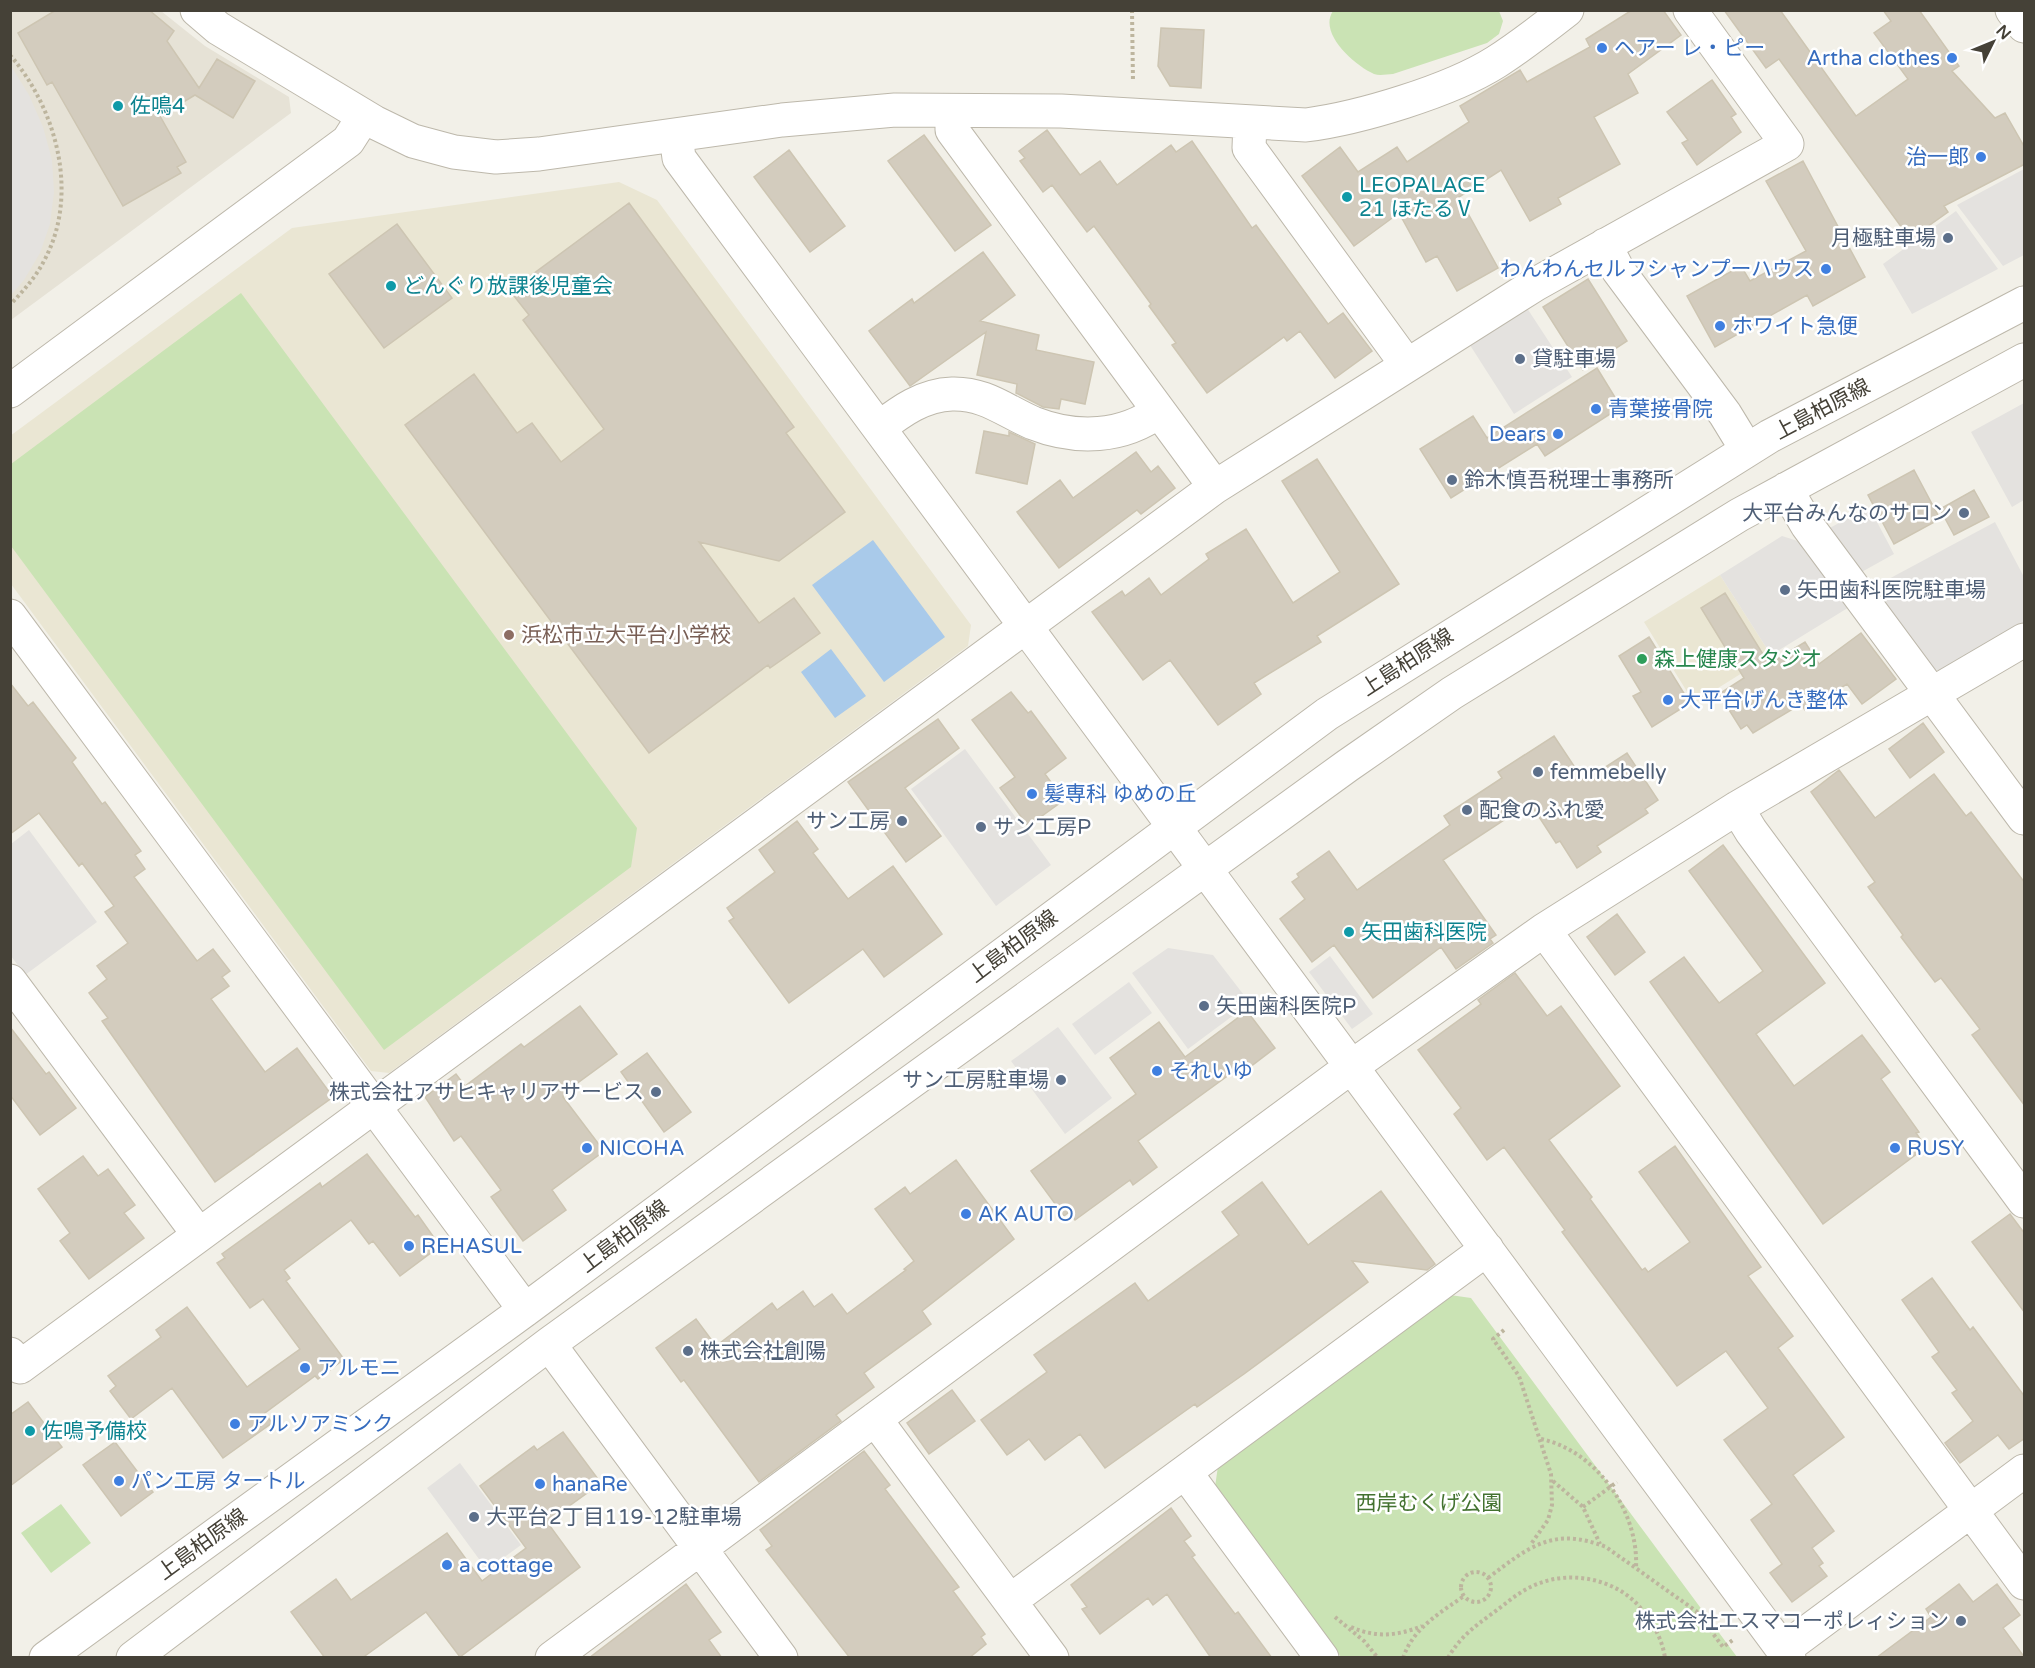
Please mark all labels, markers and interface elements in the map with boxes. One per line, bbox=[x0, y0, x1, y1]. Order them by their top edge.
north arrow bbox=[1963, 12, 2023, 72]
text: N bbox=[1992, 21, 2015, 44]
place label: ヘアー レ・ピー bbox=[1614, 36, 1765, 61]
marker: ヘアー レ・ピー bbox=[1595, 41, 1609, 55]
place label: Artha clothes bbox=[1806, 46, 1940, 71]
marker: Artha clothes bbox=[1945, 51, 1959, 65]
place label: 佐鳴4 bbox=[130, 94, 185, 119]
marker: 佐鳴4 bbox=[111, 99, 125, 113]
place label: 治一郎 bbox=[1906, 145, 1969, 170]
marker: 治一郎 bbox=[1974, 150, 1988, 164]
place label: LEOPALACE 21 ほたるⅤ bbox=[1359, 173, 1485, 222]
marker: LEOPALACE 21 ほたるⅤ bbox=[1340, 190, 1354, 204]
place label: 月極駐車場 bbox=[1831, 226, 1936, 251]
marker: 月極駐車場 bbox=[1941, 231, 1955, 245]
place label: わんわんセルフシャンプーハウス bbox=[1500, 257, 1814, 282]
marker: わんわんセルフシャンプーハウス bbox=[1819, 262, 1833, 276]
place label: どんぐり放課後児童会 bbox=[403, 274, 613, 299]
marker: どんぐり放課後児童会 bbox=[384, 279, 398, 293]
place label: ホワイト急便 bbox=[1732, 314, 1858, 339]
marker: ホワイト急便 bbox=[1713, 319, 1727, 333]
place label: 貸駐車場 bbox=[1532, 347, 1616, 372]
marker: 貸駐車場 bbox=[1513, 352, 1527, 366]
street label: 上島柏原線 bbox=[1770, 374, 1874, 445]
place label: 青葉接骨院 bbox=[1608, 397, 1713, 422]
marker: 青葉接骨院 bbox=[1589, 402, 1603, 416]
place label: Dears bbox=[1489, 422, 1546, 447]
marker: Dears bbox=[1551, 427, 1565, 441]
place label: 鈴木慎吾税理士事務所 bbox=[1464, 468, 1674, 493]
marker: 鈴木慎吾税理士事務所 bbox=[1445, 473, 1459, 487]
place label: 大平台みんなのサロン bbox=[1742, 501, 1952, 526]
marker: 大平台みんなのサロン bbox=[1957, 506, 1971, 520]
place label: 矢田歯科医院駐車場 bbox=[1797, 578, 1986, 603]
marker: 矢田歯科医院駐車場 bbox=[1778, 583, 1792, 597]
place label: 浜松市立大平台小学校 bbox=[521, 623, 731, 648]
street label: 上島柏原線 bbox=[1356, 623, 1458, 701]
marker: 浜松市立大平台小学校 bbox=[502, 628, 516, 642]
place label: 森上健康スタジオ bbox=[1654, 647, 1822, 672]
marker: 森上健康スタジオ bbox=[1635, 652, 1649, 666]
place label: 大平台げんき整体 bbox=[1680, 688, 1848, 713]
marker: 大平台げんき整体 bbox=[1661, 693, 1675, 707]
place label: femmebelly bbox=[1550, 760, 1667, 785]
marker: femmebelly bbox=[1531, 765, 1545, 779]
place label: 髪専科 ゆめの丘 bbox=[1044, 782, 1196, 807]
marker: 髪専科 ゆめの丘 bbox=[1025, 787, 1039, 801]
place label: 配食のふれ愛 bbox=[1479, 798, 1605, 823]
marker: 配食のふれ愛 bbox=[1460, 803, 1474, 817]
place label: サン工房 bbox=[806, 809, 890, 834]
marker: サン工房 bbox=[895, 814, 909, 828]
place label: サン工房P bbox=[993, 815, 1091, 840]
marker: サン工房P bbox=[974, 820, 988, 834]
street label: 上島柏原線 bbox=[964, 905, 1063, 988]
place label: 矢田歯科医院 bbox=[1361, 920, 1487, 945]
marker: 矢田歯科医院 bbox=[1342, 925, 1356, 939]
place label: 矢田歯科医院P bbox=[1216, 994, 1356, 1019]
marker: 矢田歯科医院P bbox=[1197, 999, 1211, 1013]
place label: それいゆ bbox=[1169, 1059, 1253, 1084]
marker: それいゆ bbox=[1150, 1064, 1164, 1078]
place label: サン工房駐車場 bbox=[902, 1068, 1049, 1093]
marker: サン工房駐車場 bbox=[1054, 1073, 1068, 1087]
place label: 株式会社アサヒキャリアサービス bbox=[329, 1080, 644, 1105]
marker: 株式会社アサヒキャリアサービス bbox=[649, 1085, 663, 1099]
place label: NICOHA bbox=[599, 1136, 685, 1161]
place label: RUSY bbox=[1907, 1136, 1964, 1161]
marker: NICOHA bbox=[580, 1141, 594, 1155]
marker: RUSY bbox=[1888, 1141, 1902, 1155]
street label: 上島柏原線 bbox=[575, 1195, 674, 1278]
place label: AK AUTO bbox=[978, 1202, 1074, 1227]
marker: AK AUTO bbox=[959, 1207, 973, 1221]
place label: REHASUL bbox=[421, 1234, 522, 1259]
marker: REHASUL bbox=[402, 1239, 416, 1253]
place label: 株式会社創陽 bbox=[700, 1339, 826, 1364]
marker: 株式会社創陽 bbox=[681, 1344, 695, 1358]
place label: アルモニ bbox=[317, 1356, 401, 1381]
marker: アルモニ bbox=[298, 1361, 312, 1375]
place label: アルソアミンク bbox=[247, 1412, 393, 1437]
marker: アルソアミンク bbox=[228, 1417, 242, 1431]
place label: 佐鳴予備校 bbox=[42, 1419, 147, 1444]
marker: 佐鳴予備校 bbox=[23, 1424, 37, 1438]
place label: パン工房 タートル bbox=[131, 1469, 306, 1494]
place label: hanaRe bbox=[552, 1472, 628, 1497]
marker: パン工房 タートル bbox=[112, 1474, 126, 1488]
marker: hanaRe bbox=[533, 1477, 547, 1491]
park label: 西岸むくげ公園 bbox=[1356, 1491, 1503, 1516]
street label: 上島柏原線 bbox=[152, 1503, 252, 1585]
place label: 大平台2丁目119-12駐車場 bbox=[486, 1505, 742, 1530]
marker: 大平台2丁目119-12駐車場 bbox=[467, 1510, 481, 1524]
place label: a cottage bbox=[459, 1553, 553, 1578]
marker: a cottage bbox=[440, 1558, 454, 1572]
place label: 株式会社エスマコーポレィション bbox=[1635, 1609, 1949, 1634]
marker: 株式会社エスマコーポレィション bbox=[1954, 1614, 1968, 1628]

